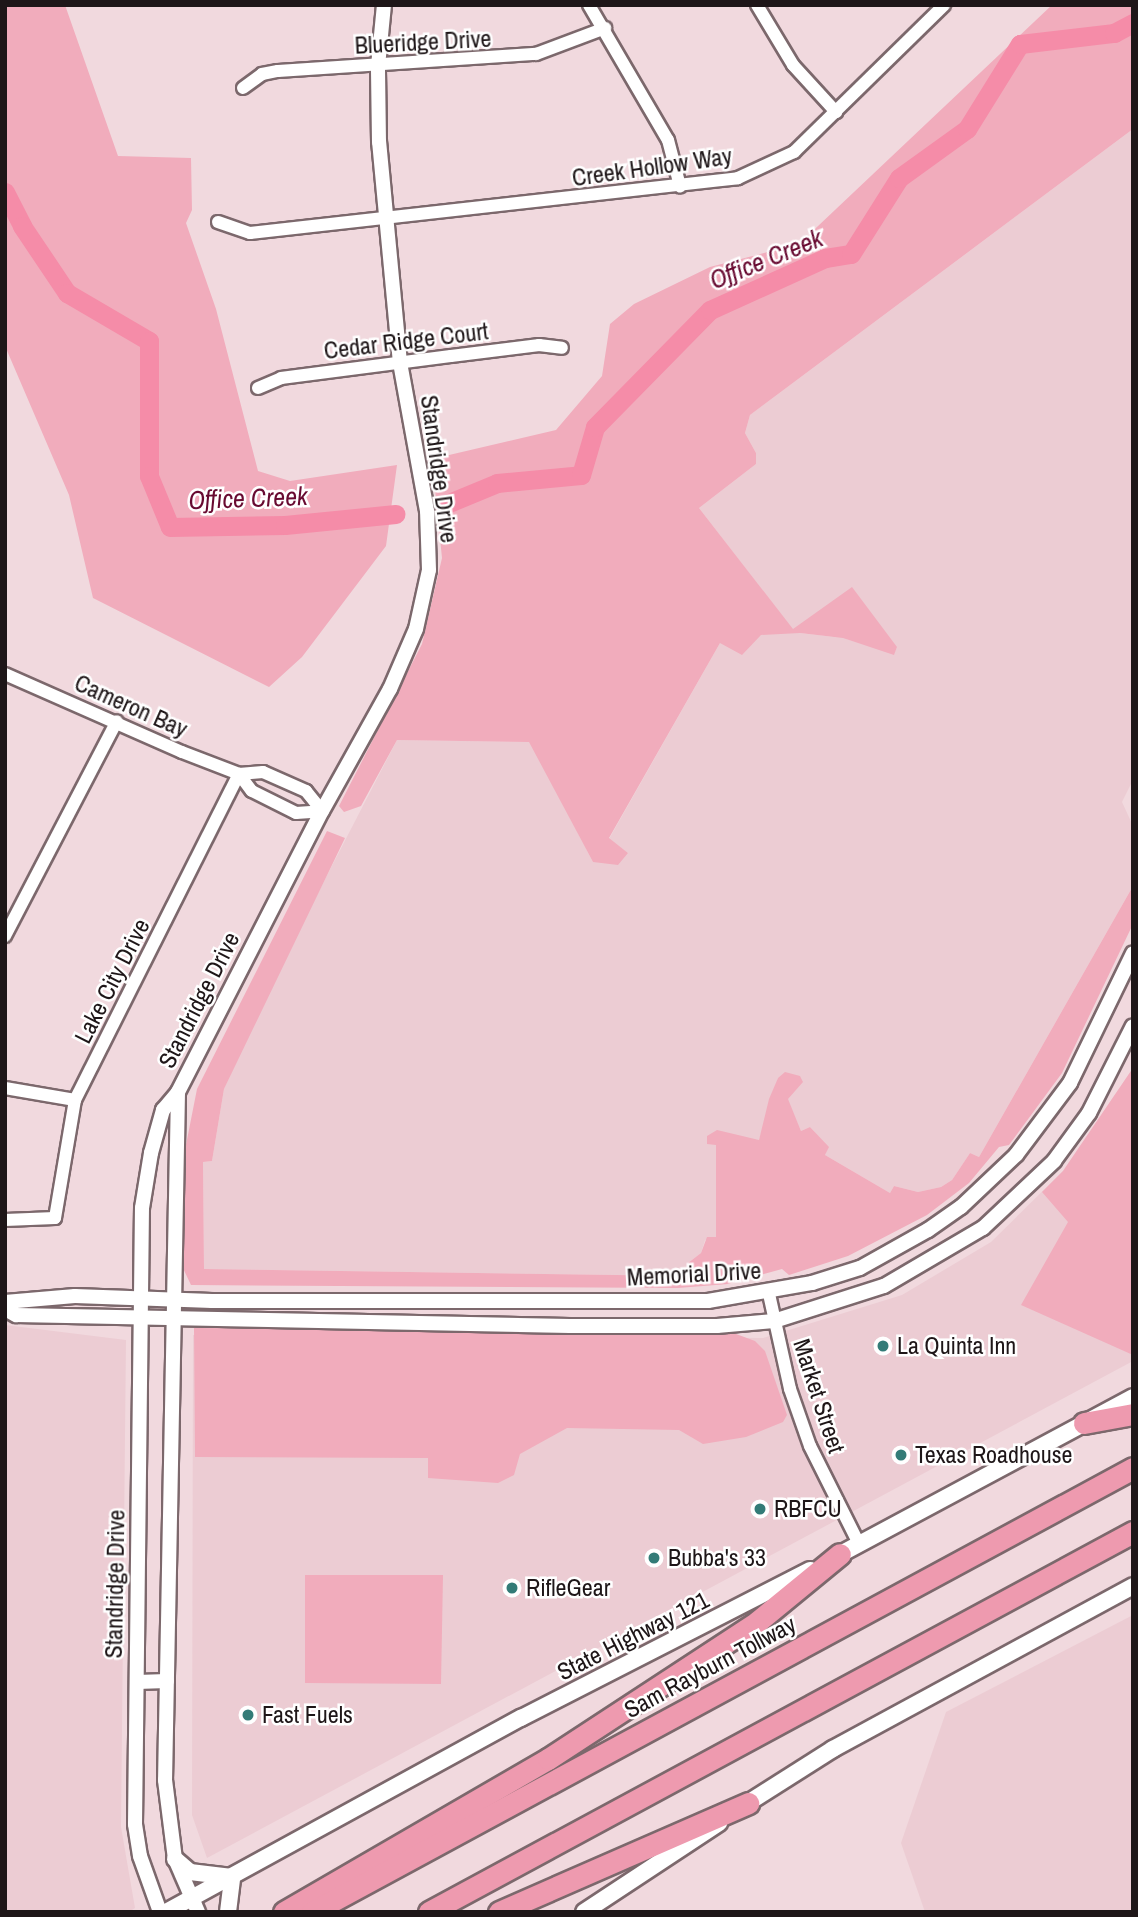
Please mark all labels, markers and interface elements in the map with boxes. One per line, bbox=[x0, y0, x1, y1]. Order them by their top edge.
street label: Blueridge Drive bbox=[354, 24, 492, 60]
street label: Creek Hollow Way bbox=[570, 142, 734, 192]
water label: Office Creek bbox=[705, 222, 827, 296]
street label: Cedar Ridge Court bbox=[322, 317, 490, 365]
street label: Standridge Drive bbox=[414, 393, 464, 545]
water label: Office Creek bbox=[188, 480, 308, 516]
street label: Cameron Bay bbox=[70, 668, 192, 744]
street label: Lake City Drive bbox=[68, 914, 156, 1048]
street label: Standridge Drive bbox=[152, 927, 246, 1073]
street label: Memorial Drive bbox=[626, 1256, 762, 1292]
place label: La Quinta Inn bbox=[897, 1332, 1016, 1360]
street label: Market Street bbox=[787, 1335, 851, 1457]
marker: La Quinta Inn bbox=[875, 1338, 891, 1354]
place label: Texas Roadhouse bbox=[915, 1441, 1073, 1469]
marker: Texas Roadhouse bbox=[893, 1447, 909, 1463]
place label: RBFCU bbox=[774, 1495, 842, 1523]
marker: RBFCU bbox=[752, 1501, 768, 1517]
street label: Standridge Drive bbox=[99, 1509, 131, 1659]
place label: Bubba's 33 bbox=[668, 1544, 766, 1572]
marker: Bubba's 33 bbox=[646, 1550, 662, 1566]
place label: RifleGear bbox=[526, 1574, 610, 1602]
marker: RifleGear bbox=[504, 1580, 520, 1596]
street label: State Highway 121 bbox=[552, 1585, 714, 1687]
street label: Sam Rayburn Tollway bbox=[619, 1610, 801, 1724]
place label: Fast Fuels bbox=[262, 1701, 353, 1729]
marker: Fast Fuels bbox=[240, 1707, 256, 1723]

